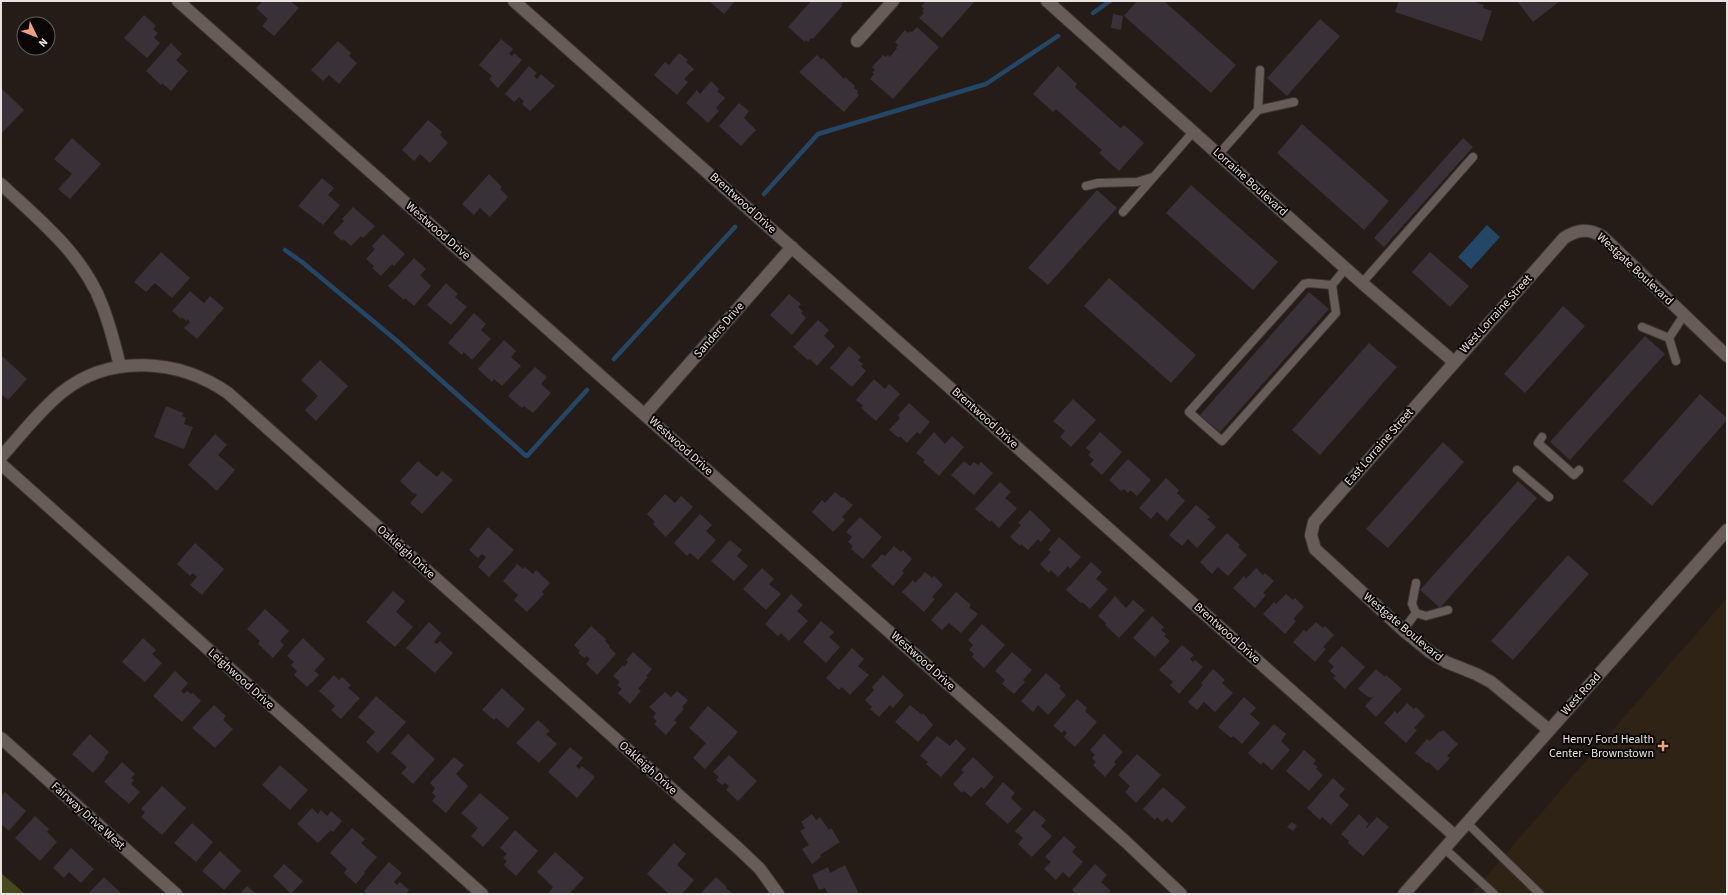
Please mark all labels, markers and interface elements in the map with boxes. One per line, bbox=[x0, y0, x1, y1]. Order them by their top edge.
north arrow bbox=[16, 16, 56, 56]
text: N bbox=[35, 35, 51, 50]
street label: Lorraine Boulevard bbox=[1209, 144, 1291, 220]
street label: Brentwood Drive bbox=[706, 168, 780, 238]
street label: Westwood Drive bbox=[402, 198, 474, 264]
street label: Westgate Boulevard bbox=[1593, 229, 1677, 309]
street label: West Lorraine Street bbox=[1456, 271, 1536, 357]
street label: Sanders Drive bbox=[690, 298, 748, 362]
street label: Brentwood Drive bbox=[948, 383, 1022, 453]
street label: East Lorraine Street bbox=[1340, 405, 1418, 489]
street label: Westwood Drive bbox=[645, 413, 717, 479]
street label: Oakleigh Drive bbox=[373, 521, 439, 583]
street label: Westgate Boulevard bbox=[1359, 589, 1447, 665]
street label: Brentwood Drive bbox=[1190, 598, 1264, 668]
street label: Westwood Drive bbox=[887, 628, 959, 694]
street label: Leighwood Drive bbox=[204, 645, 278, 713]
street label: West Road bbox=[1557, 669, 1605, 719]
place label: Henry Ford Health Center - Brownstown bbox=[1549, 731, 1654, 762]
street label: Oakleigh Drive bbox=[615, 737, 681, 799]
marker: Henry Ford Health Center - Brownstown bbox=[1657, 740, 1669, 752]
street label: Fairway Drive West bbox=[47, 778, 129, 854]

